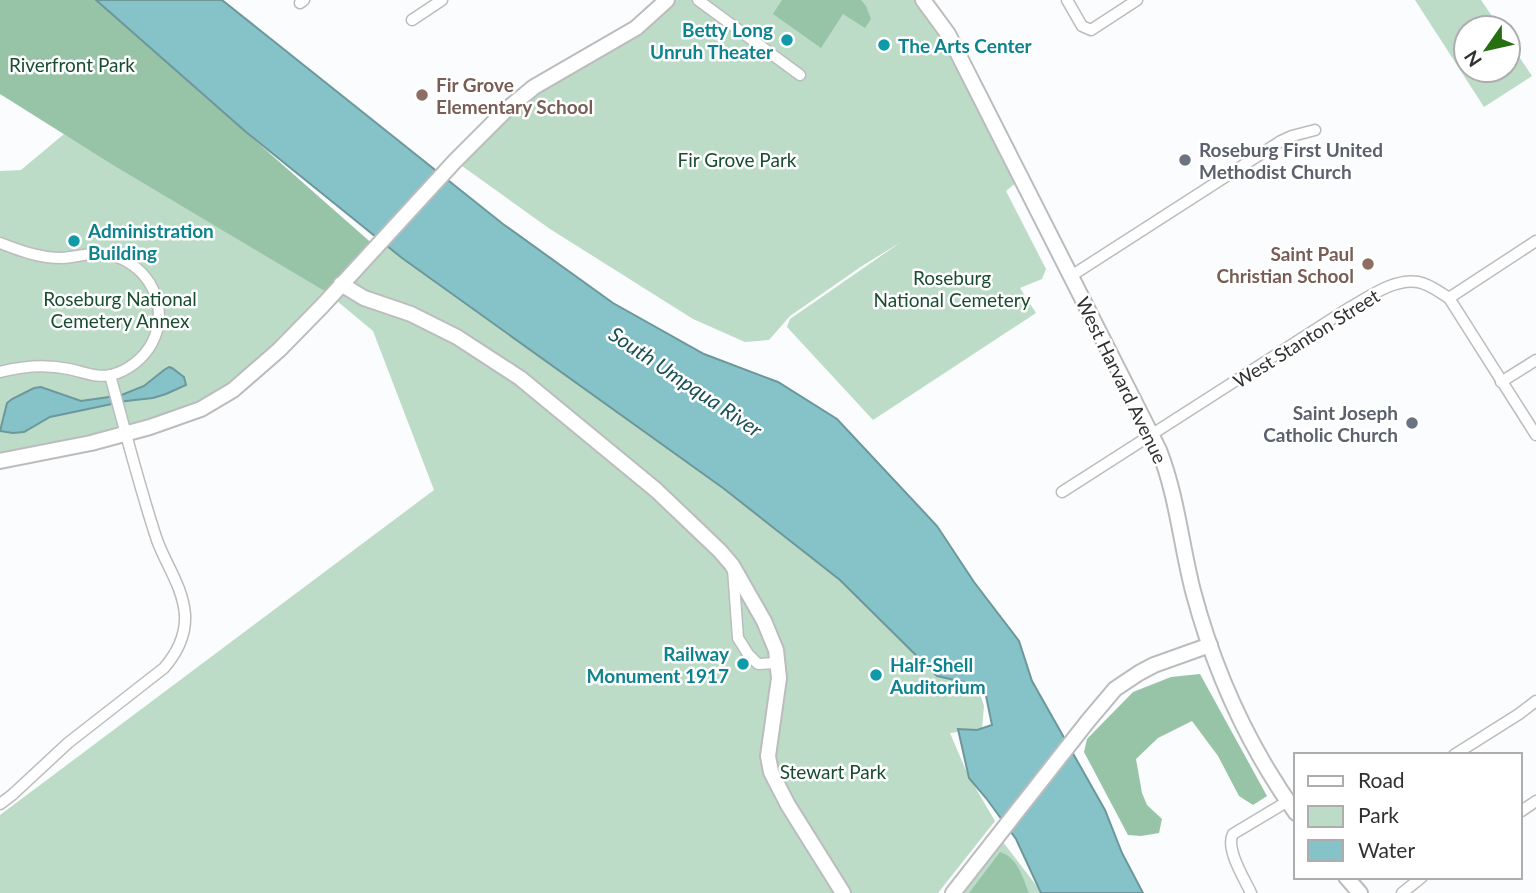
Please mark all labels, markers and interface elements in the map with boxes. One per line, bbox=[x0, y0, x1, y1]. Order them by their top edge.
north arrow bbox=[1452, 14, 1522, 84]
place label: Betty Long Unruh Theater bbox=[650, 18, 774, 63]
marker: Betty Long Unruh Theater bbox=[779, 32, 795, 48]
place label: The Arts Center bbox=[898, 34, 1033, 57]
marker: The Arts Center bbox=[876, 37, 892, 53]
text: N bbox=[1459, 46, 1486, 71]
park label: Riverfront Park bbox=[9, 53, 135, 76]
place label: Fir Grove Elementary School bbox=[436, 73, 593, 118]
marker: Fir Grove Elementary School bbox=[414, 87, 430, 103]
place label: Roseburg First United Methodist Church bbox=[1199, 138, 1383, 183]
park label: Fir Grove Park bbox=[678, 148, 797, 171]
marker: Roseburg First United Methodist Church bbox=[1177, 152, 1193, 168]
place label: Administration Building bbox=[87, 219, 214, 264]
marker: Administration Building bbox=[66, 233, 82, 249]
place label: Saint Paul Christian School bbox=[1216, 242, 1354, 287]
marker: Saint Paul Christian School bbox=[1360, 256, 1376, 272]
park label: Roseburg National Cemetery bbox=[873, 266, 1031, 311]
street label: West Stanton Street bbox=[1229, 284, 1384, 392]
park label: Roseburg National Cemetery Annex bbox=[43, 287, 197, 332]
street label: West Harvard Avenue bbox=[1072, 293, 1172, 467]
water label: South Umpqua River bbox=[605, 321, 768, 442]
place label: Saint Joseph Catholic Church bbox=[1263, 401, 1398, 446]
marker: Saint Joseph Catholic Church bbox=[1404, 415, 1420, 431]
place label: Railway Monument 1917 bbox=[587, 642, 730, 687]
place label: Half-Shell Auditorium bbox=[889, 653, 986, 698]
marker: Railway Monument 1917 bbox=[735, 656, 751, 672]
marker: Half-Shell Auditorium bbox=[868, 667, 884, 683]
legend bbox=[1294, 753, 1522, 879]
park label: Stewart Park bbox=[780, 760, 887, 783]
text: Road bbox=[1358, 767, 1405, 792]
text: Park bbox=[1358, 802, 1399, 827]
text: Water bbox=[1358, 837, 1415, 862]

